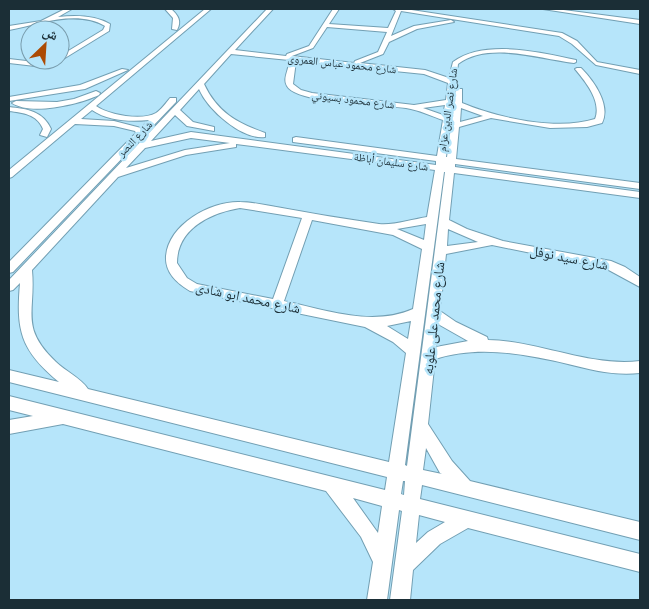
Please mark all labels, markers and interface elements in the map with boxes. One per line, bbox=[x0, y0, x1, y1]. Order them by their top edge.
north arrow bbox=[20, 20, 70, 70]
text: ش bbox=[40, 23, 61, 45]
street label: شارع محمود عباس العمروى bbox=[287, 52, 397, 76]
street label: شارع نصر الدين عزام bbox=[436, 68, 460, 152]
street label: شارع محمود بسيوني bbox=[311, 88, 395, 113]
street label: شارع النصر bbox=[114, 118, 155, 160]
street label: شارع سليمان أباظة bbox=[353, 150, 429, 174]
street label: شارع سيد نوفل bbox=[528, 242, 610, 275]
street label: شارع محمد على علوبه bbox=[420, 261, 449, 375]
street label: شارع محمد ابو شادى bbox=[194, 279, 302, 318]

